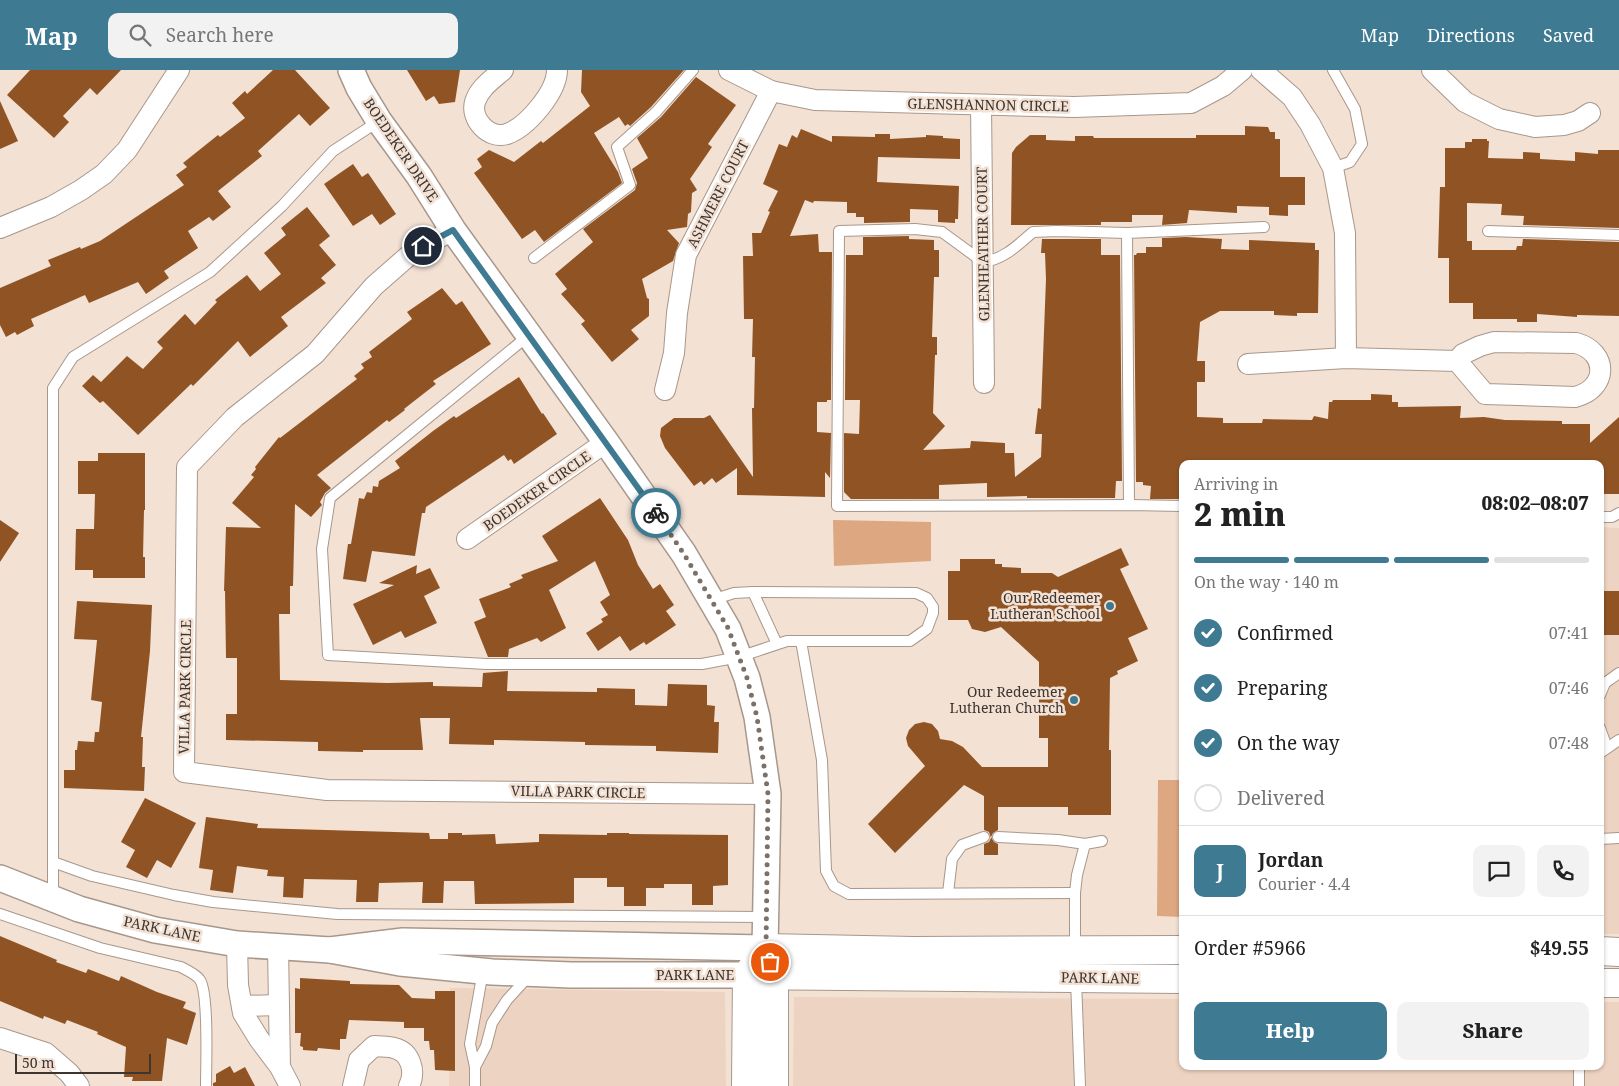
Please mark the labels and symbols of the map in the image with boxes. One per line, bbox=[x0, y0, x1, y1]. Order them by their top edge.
street label: BOEDEKER DRIVE bbox=[360, 94, 443, 205]
street label: GLENSHANNON CIRCLE bbox=[907, 94, 1069, 115]
street label: ASHMERE COURT bbox=[682, 136, 753, 251]
street label: GLENHEATHER COURT bbox=[972, 166, 993, 322]
pin bbox=[402, 225, 444, 267]
street label: BOEDEKER CIRCLE bbox=[479, 446, 594, 535]
courier bbox=[631, 488, 681, 538]
place label: Our Redeemer Lutheran School bbox=[990, 588, 1101, 623]
marker: Our Redeemer Lutheran School bbox=[1104, 600, 1116, 612]
street label: VILLA PARK CIRCLE bbox=[174, 619, 195, 754]
place label: Our Redeemer Lutheran Church bbox=[949, 682, 1064, 717]
marker: Our Redeemer Lutheran Church bbox=[1068, 694, 1080, 706]
street label: VILLA PARK CIRCLE bbox=[511, 781, 646, 802]
street label: PARK LANE bbox=[122, 911, 203, 946]
pin bbox=[749, 941, 791, 983]
street label: PARK LANE bbox=[656, 965, 734, 984]
street label: PARK LANE bbox=[1061, 967, 1140, 988]
scale bar bbox=[15, 1051, 151, 1074]

